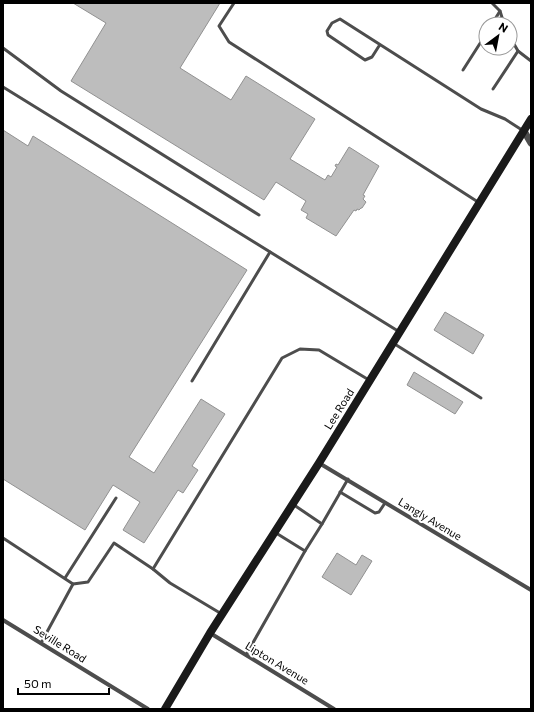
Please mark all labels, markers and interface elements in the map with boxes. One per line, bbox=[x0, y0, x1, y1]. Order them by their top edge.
north arrow bbox=[478, 16, 518, 56]
text: N bbox=[497, 19, 511, 35]
street label: Lee Road bbox=[321, 386, 356, 432]
street label: Langly Avenue bbox=[396, 495, 464, 543]
street label: Seville Road bbox=[31, 622, 89, 665]
street label: Lipton Avenue bbox=[243, 639, 311, 687]
scale bar bbox=[18, 670, 109, 696]
text: 50 m bbox=[24, 676, 52, 690]

